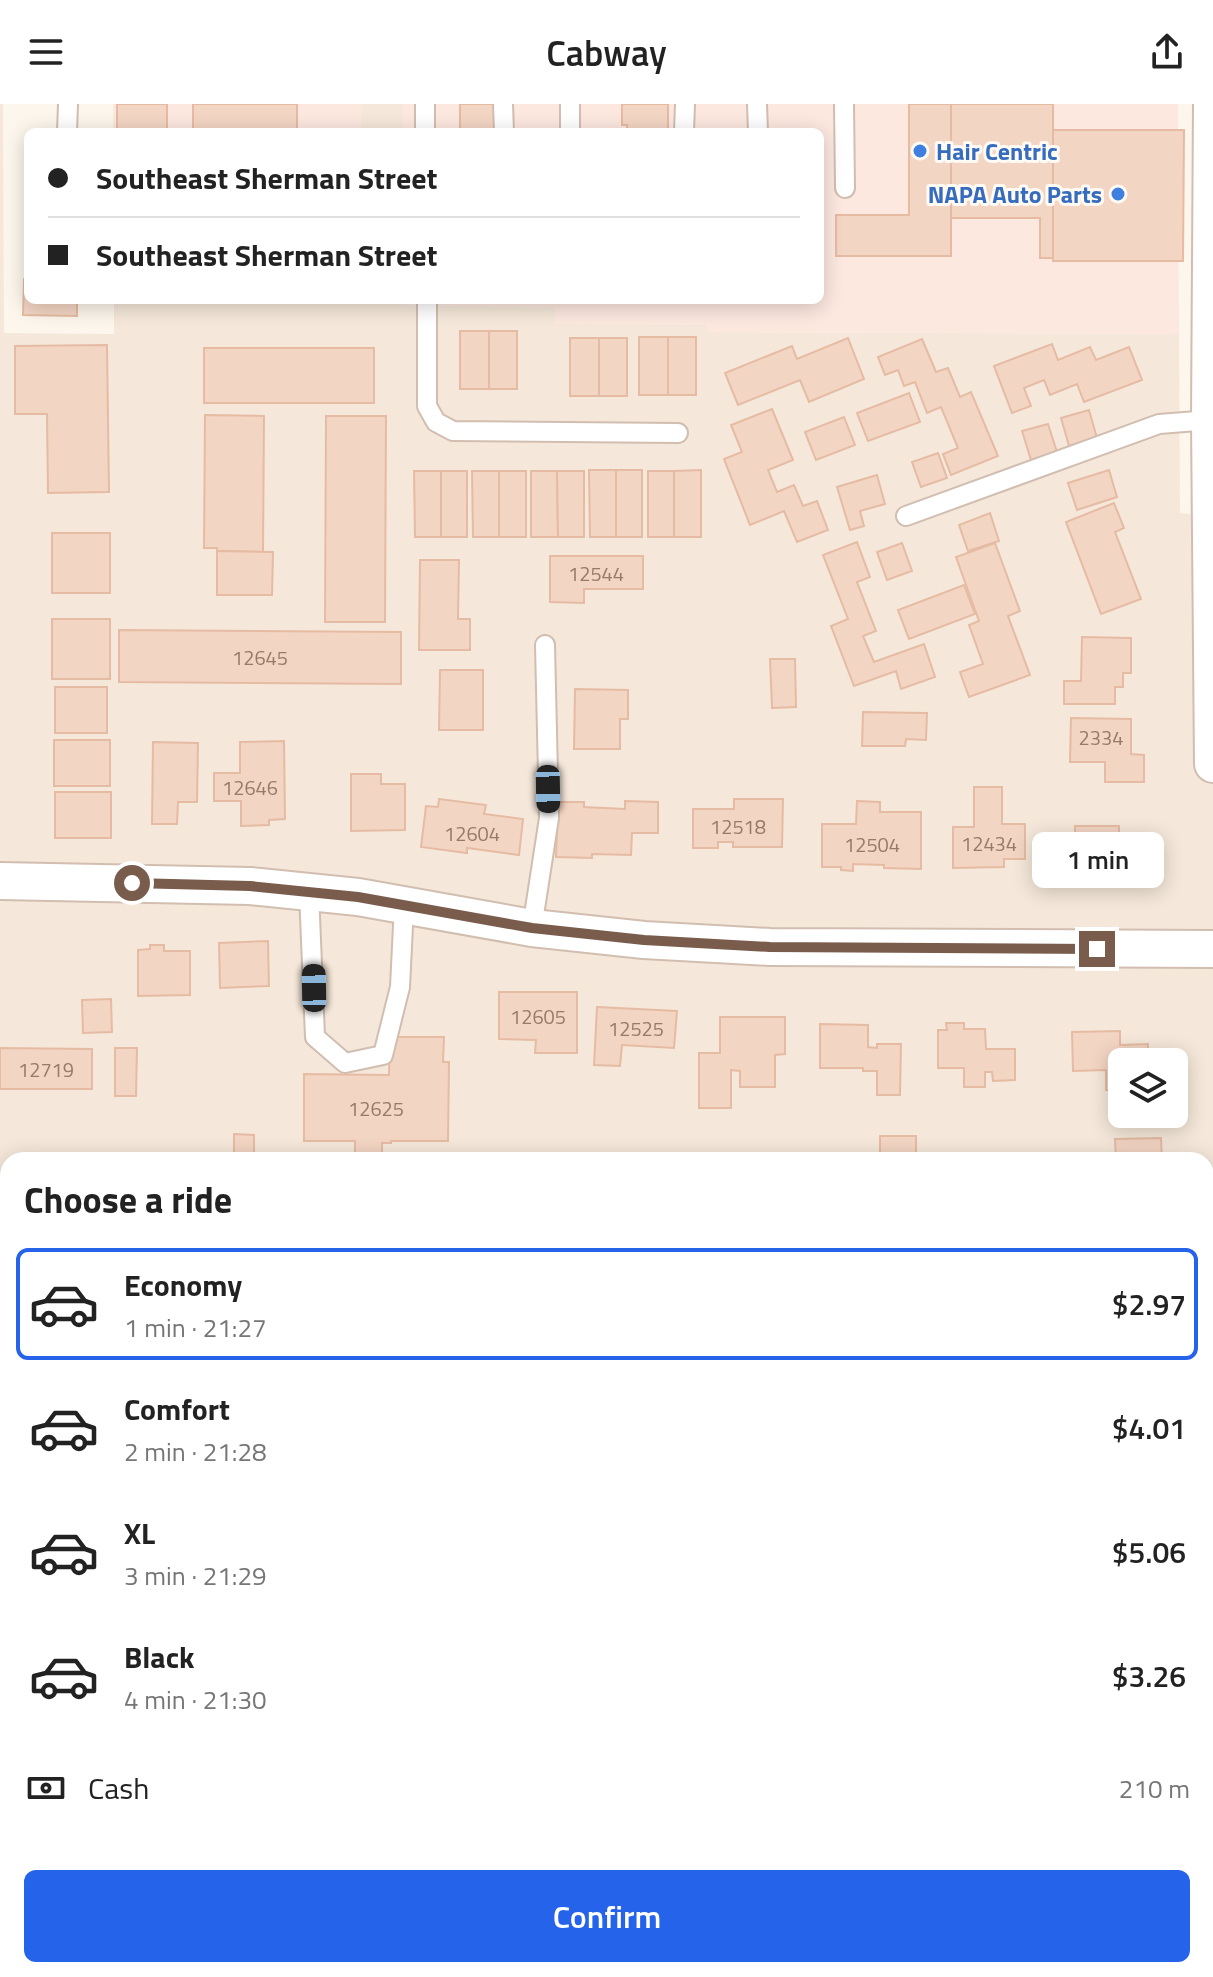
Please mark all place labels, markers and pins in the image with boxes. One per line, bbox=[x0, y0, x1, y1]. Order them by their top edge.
place label: Hair Centric bbox=[936, 133, 1058, 169]
marker: Hair Centric bbox=[911, 142, 929, 160]
place label: NAPA Auto Parts bbox=[928, 176, 1102, 212]
marker: NAPA Auto Parts bbox=[1109, 185, 1127, 203]

